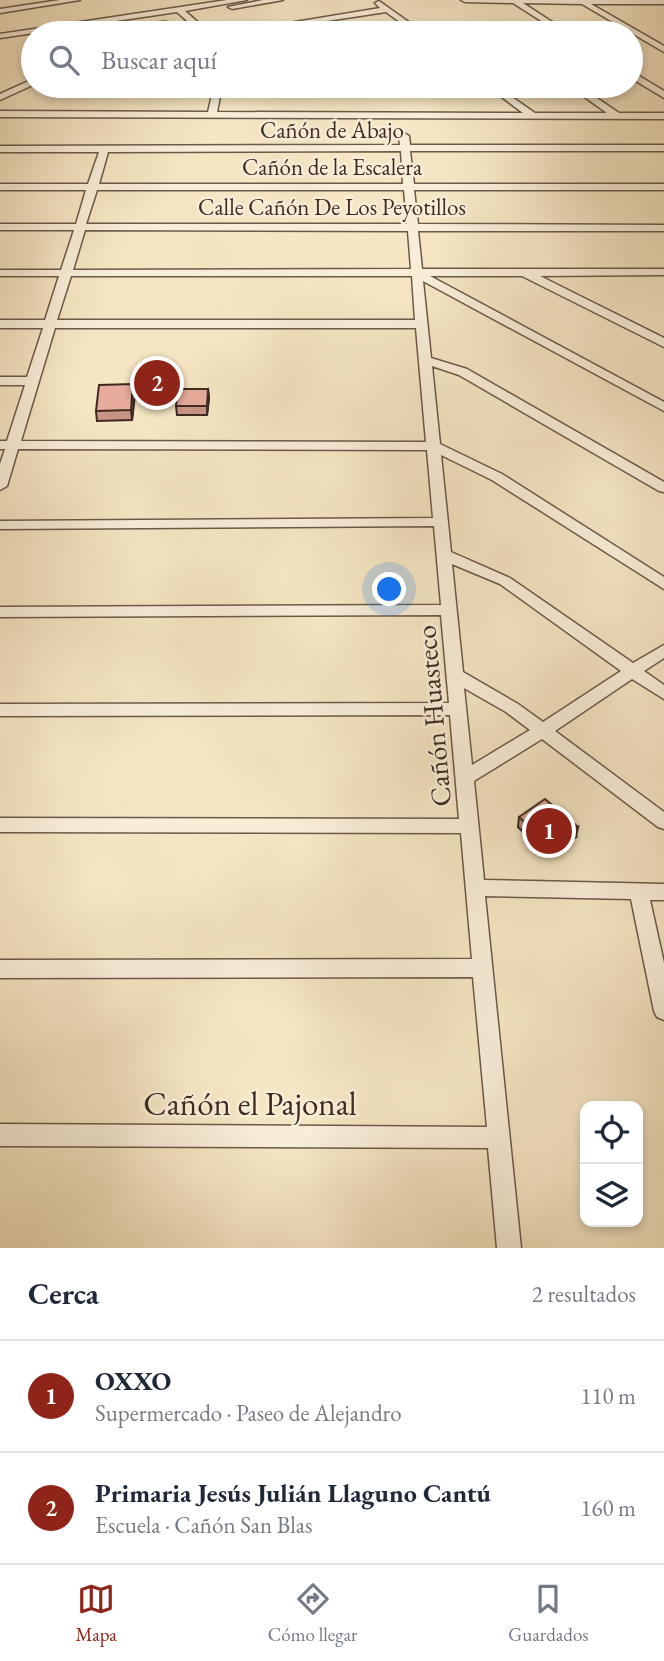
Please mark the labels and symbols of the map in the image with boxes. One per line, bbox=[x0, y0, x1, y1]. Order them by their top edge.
street label: Cañón de Abajo bbox=[260, 115, 404, 145]
street label: Cañón de la Escalera bbox=[242, 152, 423, 182]
street label: Calle Cañón De Los Peyotillos bbox=[198, 192, 466, 222]
pin: 2 bbox=[134, 357, 180, 409]
your location bbox=[372, 572, 406, 606]
street label: Cañón Huasteco bbox=[407, 624, 459, 808]
pin: 1 bbox=[526, 805, 572, 857]
street label: Cañón el Pajonal bbox=[143, 1082, 357, 1125]

